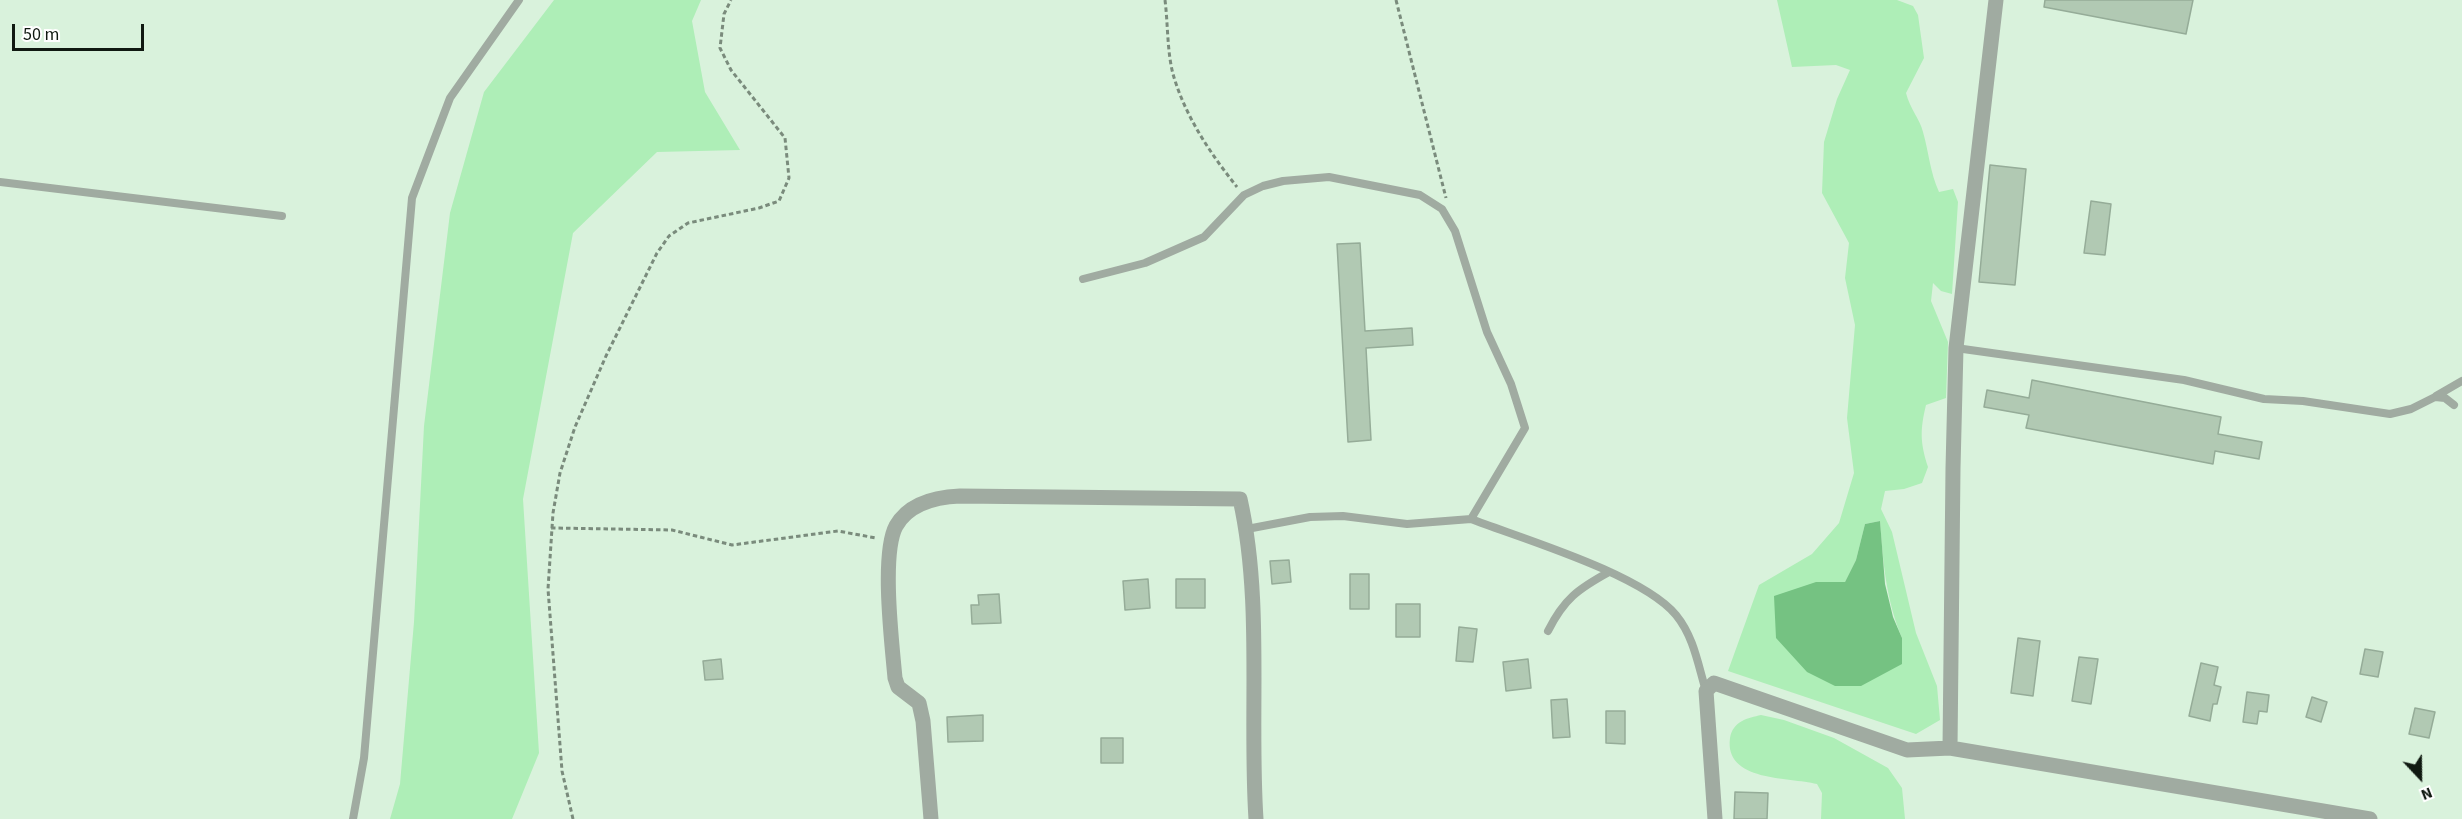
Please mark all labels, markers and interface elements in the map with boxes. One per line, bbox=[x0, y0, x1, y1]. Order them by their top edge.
scale bar bbox=[15, 12, 147, 50]
text: 50 m bbox=[23, 22, 59, 47]
north arrow bbox=[2390, 747, 2450, 807]
text: N bbox=[2418, 781, 2436, 806]

